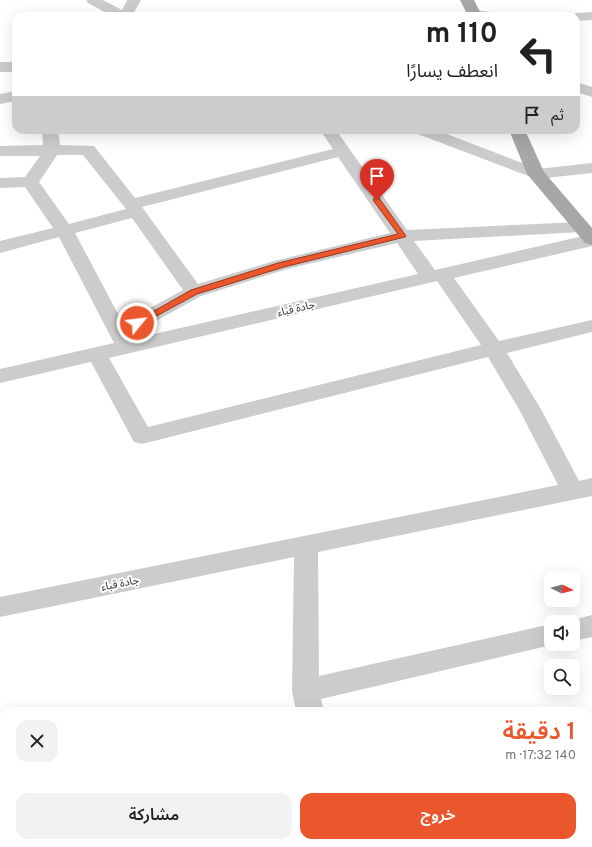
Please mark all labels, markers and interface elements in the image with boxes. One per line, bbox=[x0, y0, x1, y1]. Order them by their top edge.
text: 110 m bbox=[426, 17, 498, 53]
icon: left bbox=[512, 28, 564, 80]
text: انعطف يسارًا bbox=[406, 61, 498, 84]
icon: arrive bbox=[521, 104, 543, 126]
text: ثم bbox=[551, 107, 564, 126]
pin bbox=[360, 159, 394, 200]
icon: arrive bbox=[366, 165, 388, 187]
street label: جادة قباء bbox=[276, 298, 317, 320]
position arrow bbox=[116, 302, 158, 344]
north arrow bbox=[544, 571, 580, 607]
map controls bbox=[544, 571, 580, 695]
street label: جادة قباء bbox=[100, 573, 141, 595]
button: sound bbox=[544, 615, 580, 651]
button: search bbox=[544, 659, 580, 695]
text: 1 دقيقة bbox=[503, 718, 576, 748]
button: close bbox=[16, 720, 58, 762]
text: 140 m · 17:32 bbox=[505, 748, 576, 764]
button: مشاركة bbox=[16, 793, 292, 839]
button: خروج bbox=[300, 793, 576, 839]

